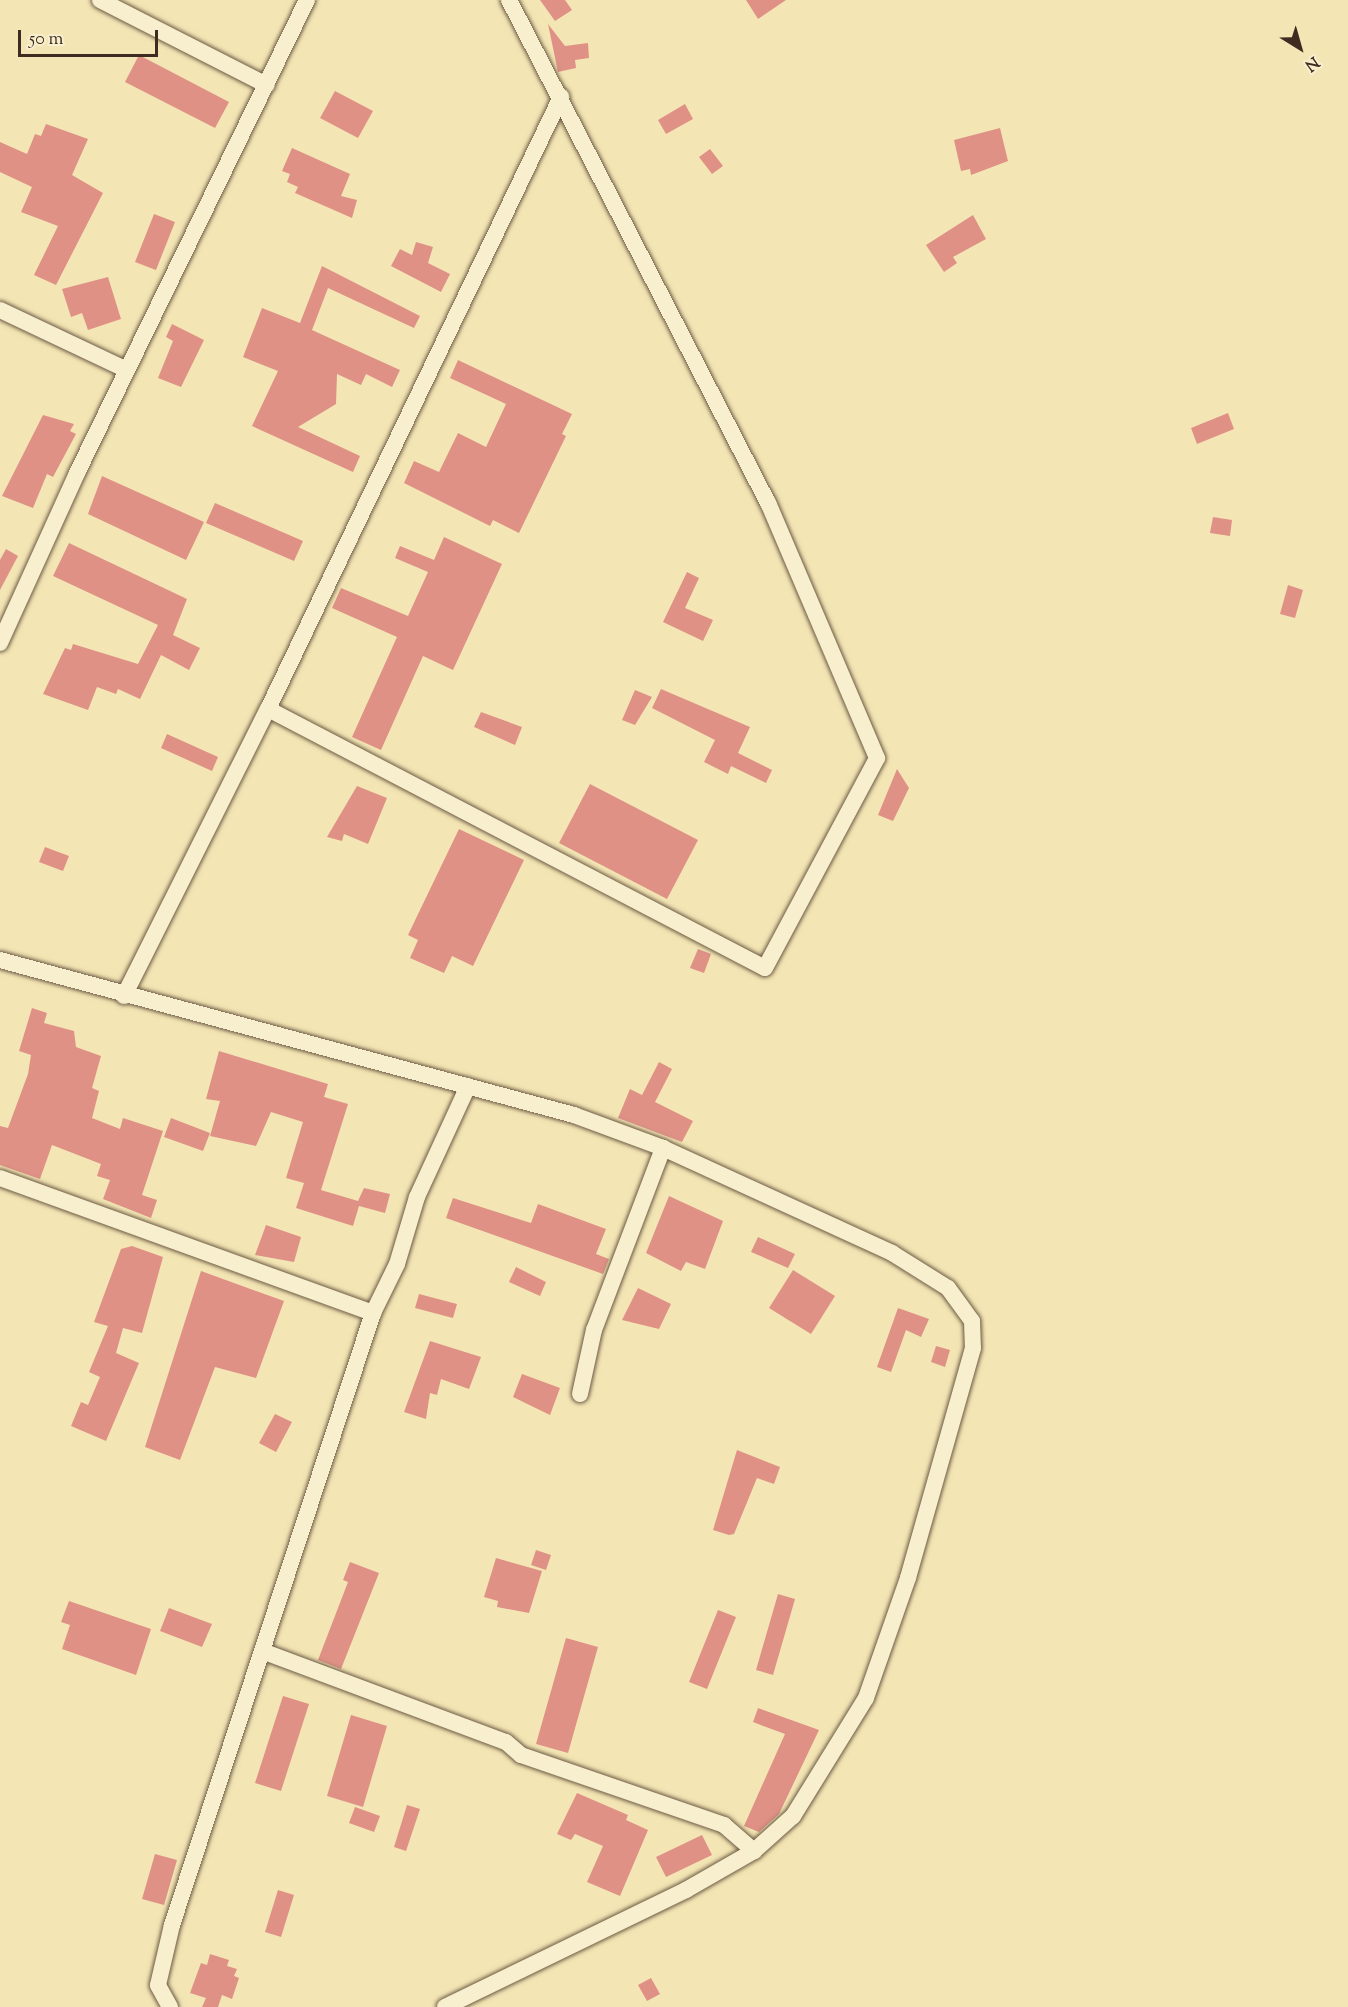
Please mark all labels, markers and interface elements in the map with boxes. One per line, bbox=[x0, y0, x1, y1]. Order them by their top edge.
scale bar bbox=[21, 18, 160, 56]
north arrow bbox=[1270, 18, 1330, 78]
text: 50 m bbox=[29, 27, 63, 53]
text: N bbox=[1299, 50, 1323, 76]

